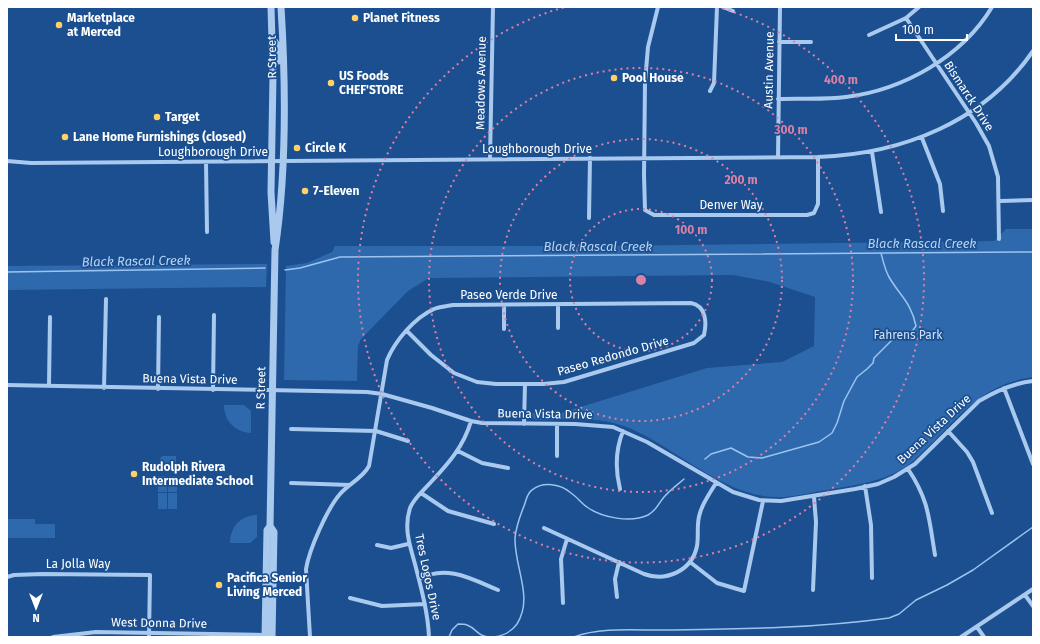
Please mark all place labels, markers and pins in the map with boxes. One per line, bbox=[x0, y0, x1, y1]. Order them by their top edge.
place label: Marketplace at Merced bbox=[67, 11, 135, 39]
place label: Planet Fitness bbox=[363, 11, 440, 25]
marker: Planet Fitness bbox=[350, 13, 360, 23]
marker: Marketplace at Merced bbox=[54, 20, 64, 30]
place label: US Foods CHEF'STORE bbox=[339, 69, 404, 97]
place label: Pool House bbox=[622, 71, 684, 85]
marker: Pool House bbox=[609, 73, 619, 83]
marker: US Foods CHEF'STORE bbox=[326, 78, 336, 88]
place label: Target bbox=[165, 110, 200, 124]
marker: Target bbox=[152, 112, 162, 122]
place label: Lane Home Furnishings (closed) bbox=[73, 130, 246, 144]
marker: Lane Home Furnishings (closed) bbox=[60, 132, 70, 142]
place label: Circle K bbox=[305, 141, 346, 155]
marker: Circle K bbox=[292, 143, 302, 153]
place label: 7-Eleven bbox=[313, 184, 359, 198]
marker: 7-Eleven bbox=[300, 186, 310, 196]
centre of rings bbox=[634, 273, 648, 287]
place label: Rudolph Rivera Intermediate School bbox=[142, 460, 254, 488]
marker: Rudolph Rivera Intermediate School bbox=[129, 469, 139, 479]
place label: Pacifica Senior Living Merced bbox=[227, 571, 307, 599]
marker: Pacifica Senior Living Merced bbox=[214, 580, 224, 590]

